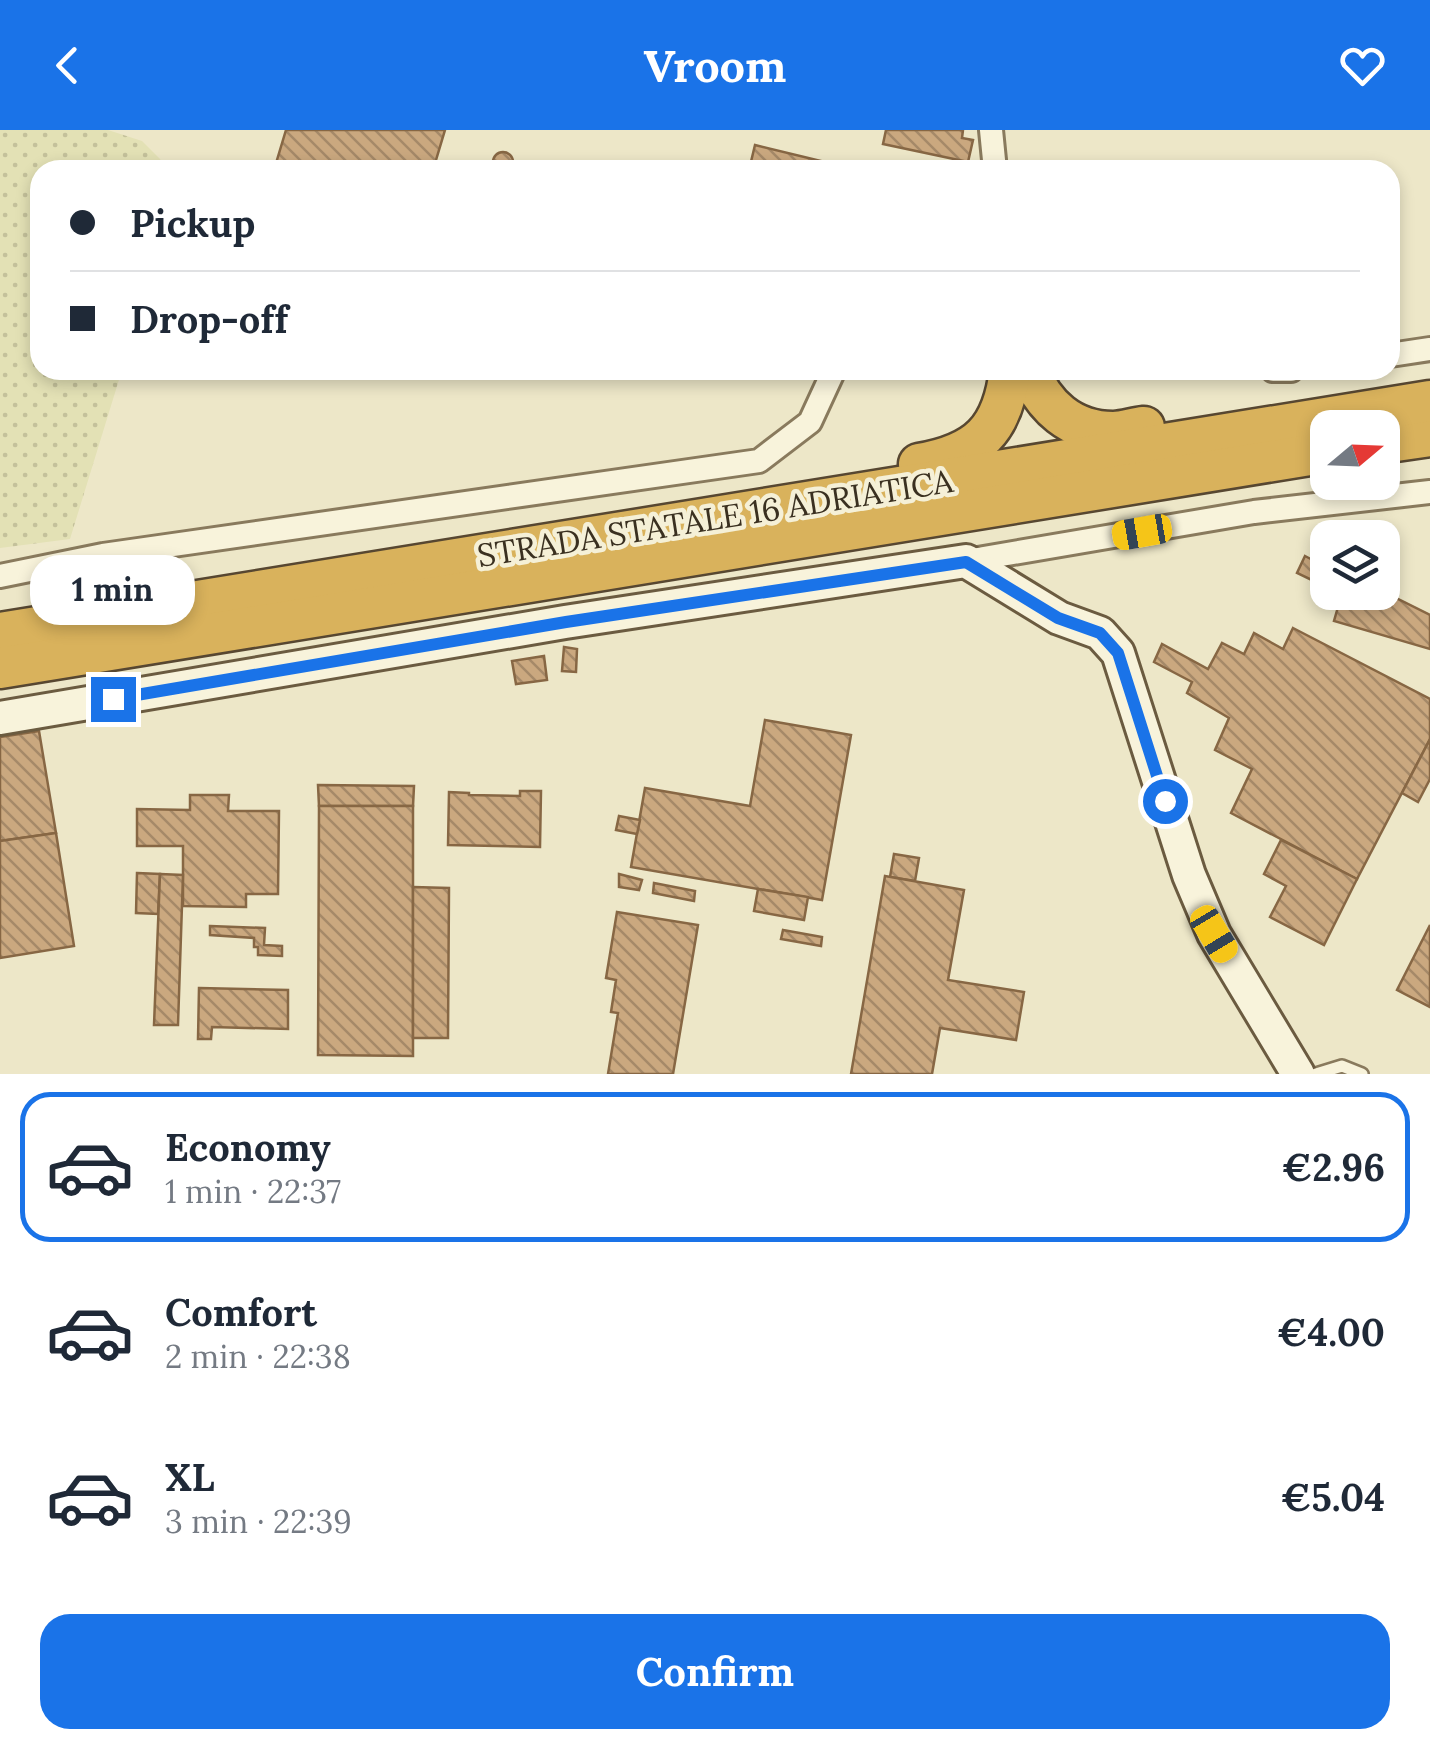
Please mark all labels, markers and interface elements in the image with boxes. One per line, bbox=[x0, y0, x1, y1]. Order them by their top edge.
text: Vroom bbox=[644, 37, 786, 94]
icon: back bbox=[40, 38, 95, 93]
icon: heart bbox=[1335, 38, 1390, 93]
text: Pickup bbox=[130, 199, 255, 247]
text: Drop-off bbox=[130, 295, 288, 343]
north arrow bbox=[1310, 410, 1400, 500]
map controls bbox=[1310, 410, 1400, 610]
street label: STRADA STATALE 16 ADRIATICA bbox=[474, 460, 957, 576]
car bbox=[1110, 512, 1174, 552]
button: layers bbox=[1310, 520, 1400, 610]
callout: 1 min bbox=[31, 554, 196, 624]
text: 1 min bbox=[72, 569, 153, 610]
route end bbox=[91, 677, 136, 722]
route start bbox=[1143, 779, 1188, 824]
car bbox=[1186, 901, 1242, 967]
icon: car bbox=[45, 1122, 135, 1212]
text: Economy bbox=[165, 1123, 331, 1171]
text: €2.96 bbox=[1281, 1143, 1385, 1191]
text: 1 min · 22:37 bbox=[165, 1171, 341, 1212]
icon: car bbox=[45, 1287, 135, 1377]
text: Comfort bbox=[165, 1288, 317, 1336]
text: €4.00 bbox=[1277, 1308, 1385, 1356]
text: 2 min · 22:38 bbox=[165, 1336, 351, 1377]
icon: car bbox=[45, 1452, 135, 1542]
text: XL bbox=[165, 1453, 215, 1501]
text: €5.04 bbox=[1280, 1473, 1385, 1521]
text: 3 min · 22:39 bbox=[165, 1501, 352, 1542]
button: Confirm bbox=[40, 1614, 1390, 1729]

